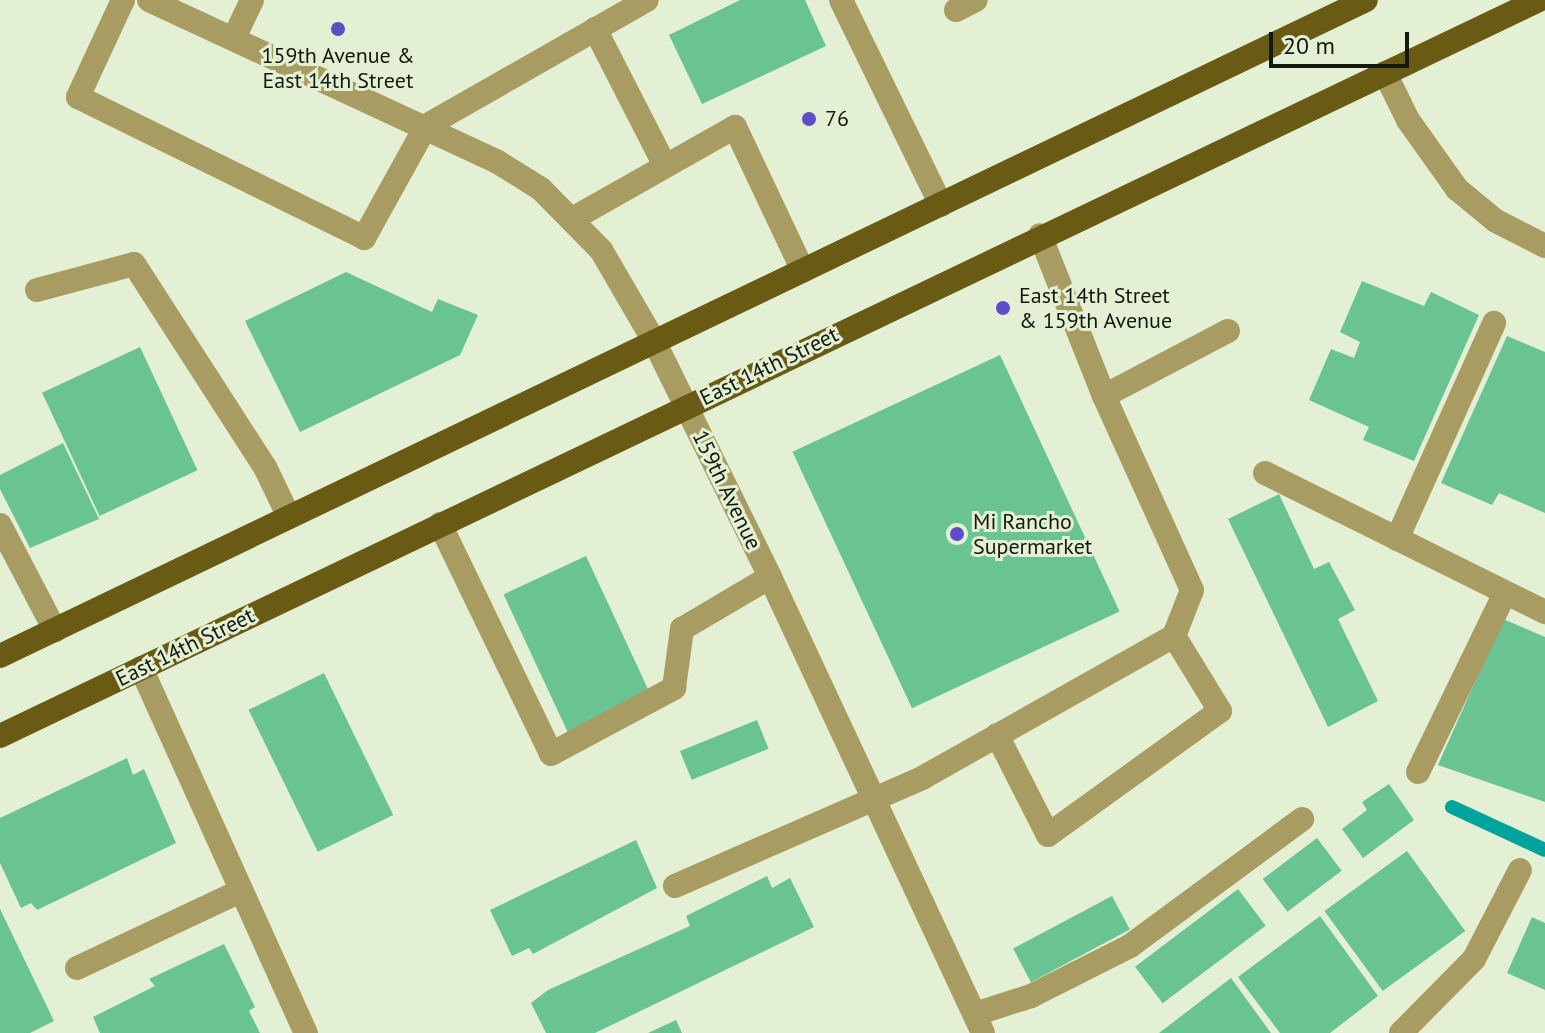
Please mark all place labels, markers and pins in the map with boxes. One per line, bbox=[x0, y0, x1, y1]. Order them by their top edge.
marker: 159th Avenue & East 14th Street bbox=[329, 20, 347, 38]
place label: 159th Avenue & East 14th Street bbox=[261, 42, 415, 94]
place label: 76 bbox=[825, 106, 849, 132]
marker: 76 bbox=[800, 110, 818, 128]
place label: East 14th Street & 159th Avenue bbox=[1019, 282, 1173, 334]
marker: East 14th Street & 159th Avenue bbox=[994, 299, 1012, 317]
place label: Mi Rancho Supermarket bbox=[973, 508, 1092, 560]
marker: Mi Rancho Supermarket bbox=[948, 525, 966, 543]

